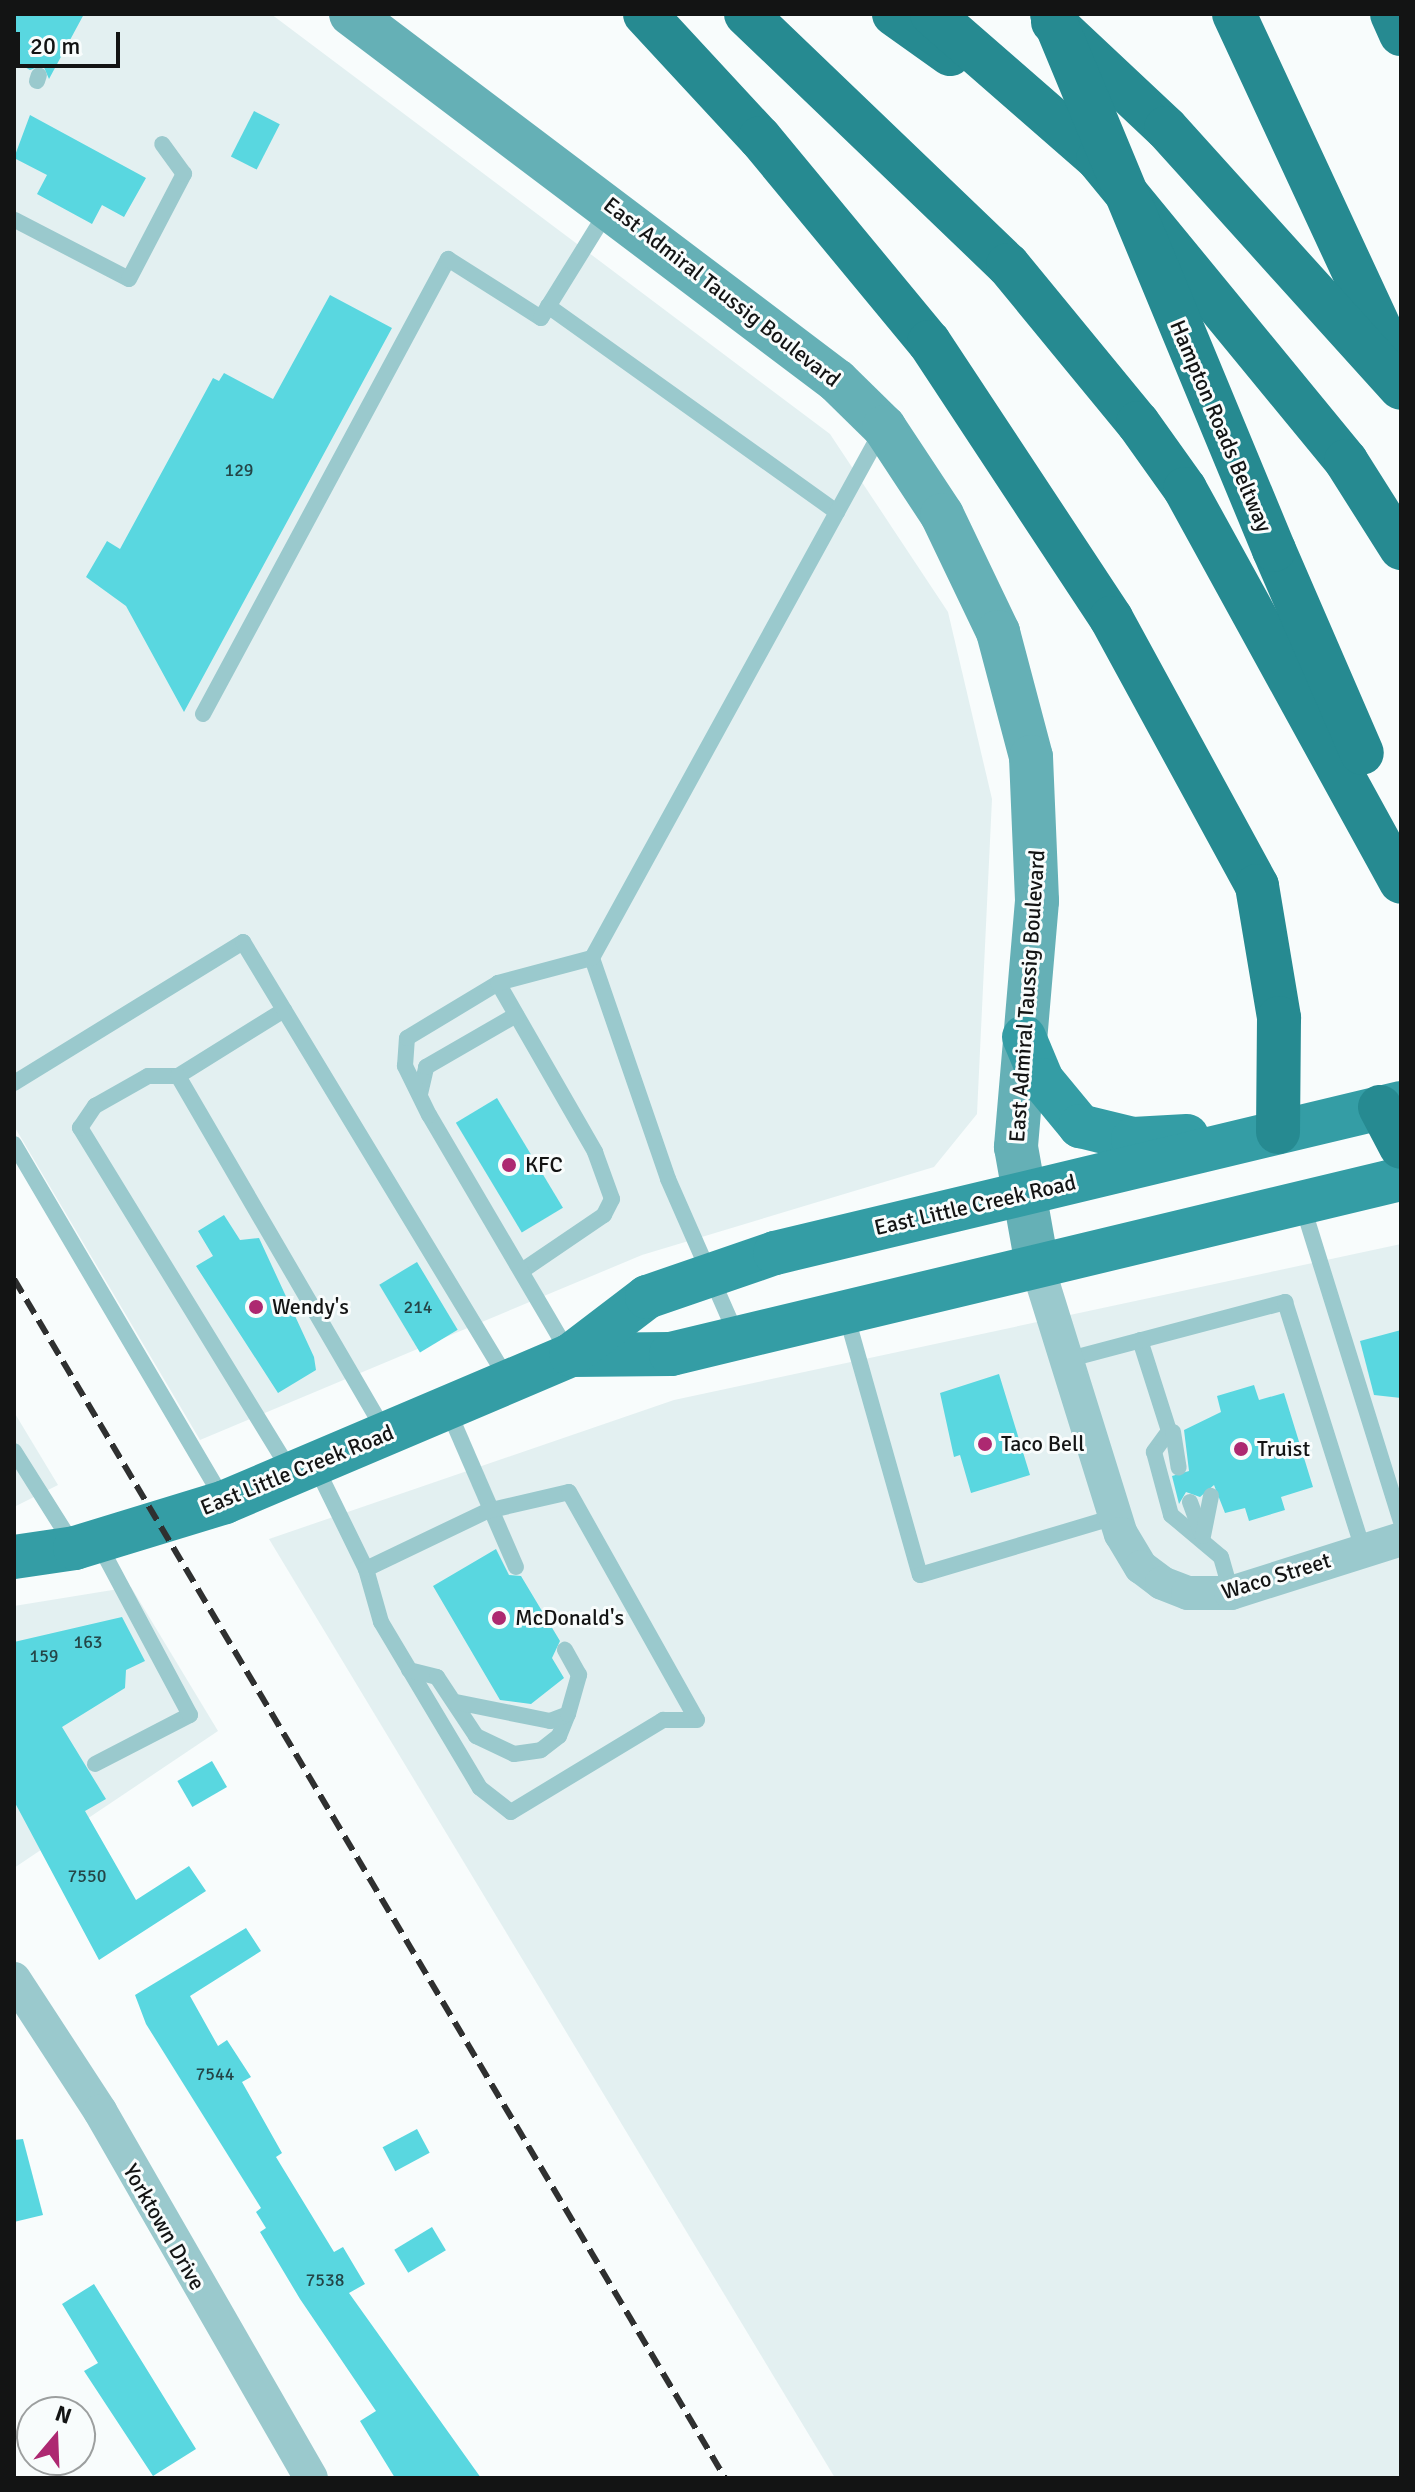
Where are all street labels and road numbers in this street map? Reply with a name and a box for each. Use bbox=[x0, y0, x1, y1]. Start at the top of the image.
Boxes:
street label: East Admiral Taussig Boulevard bbox=[598, 191, 846, 393]
street label: Hampton Roads Beltway bbox=[1164, 316, 1278, 536]
street label: East Admiral Taussig Boulevard bbox=[1004, 849, 1050, 1143]
street label: East Little Creek Road bbox=[872, 1169, 1078, 1241]
street label: East Little Creek Road bbox=[197, 1419, 397, 1521]
street label: Waco Street bbox=[1218, 1547, 1334, 1605]
street label: Yorktown Drive bbox=[117, 2159, 211, 2295]

